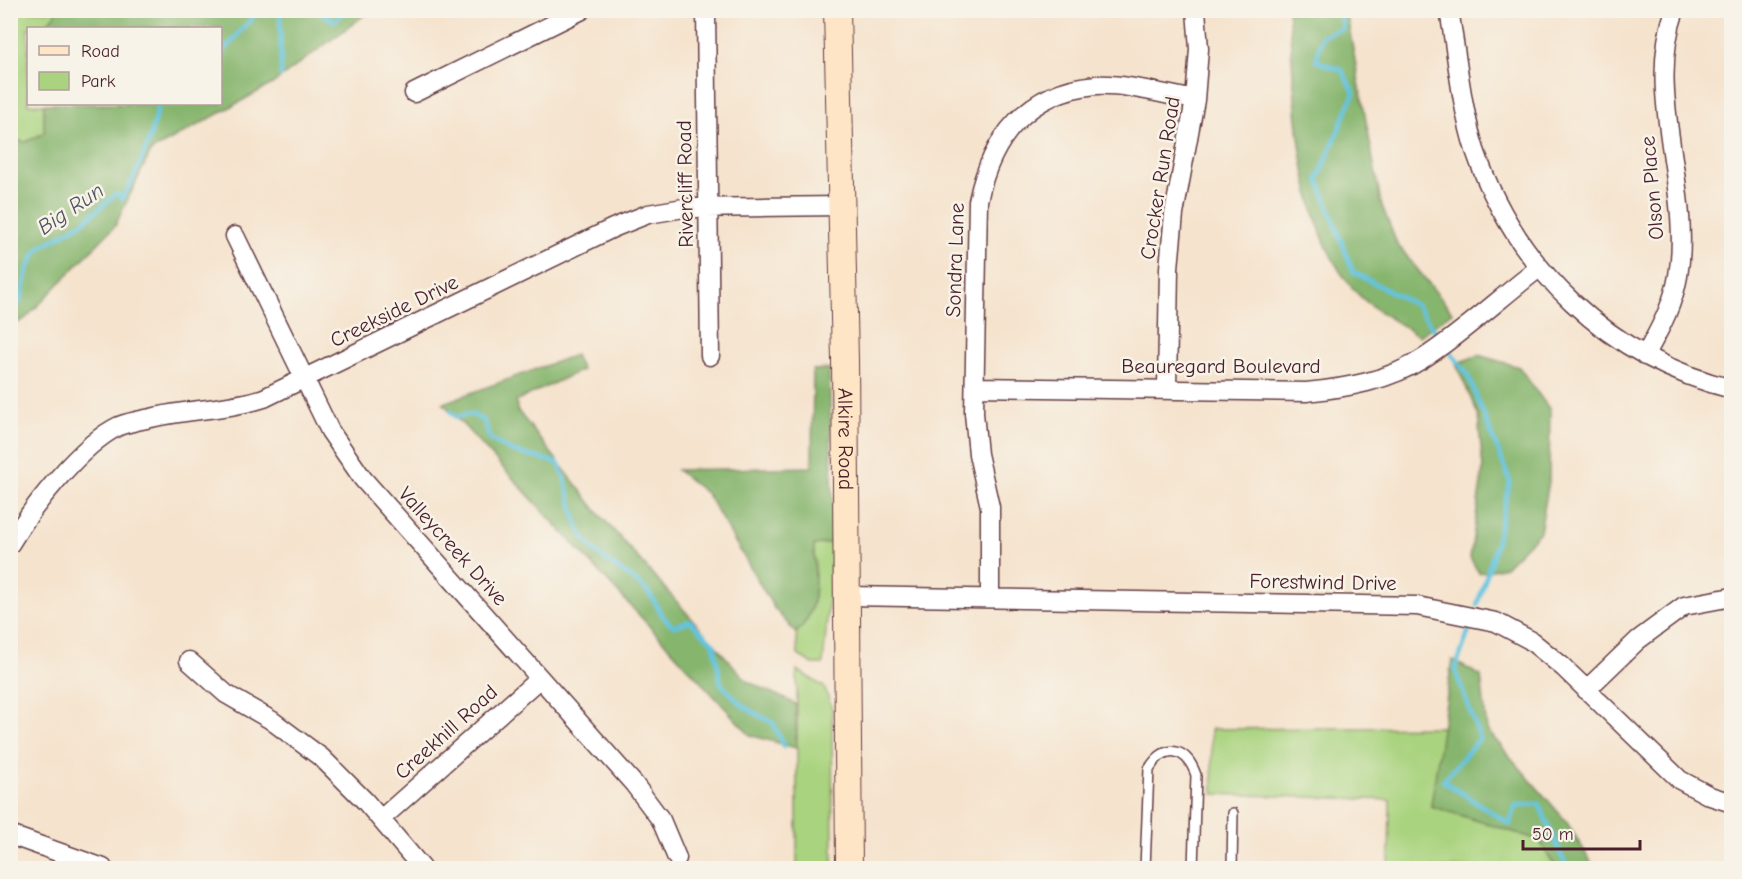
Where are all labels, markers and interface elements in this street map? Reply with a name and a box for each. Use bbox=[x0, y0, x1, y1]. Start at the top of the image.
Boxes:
legend bbox=[27, 27, 222, 105]
text: Road bbox=[81, 41, 120, 62]
text: Park bbox=[81, 71, 116, 92]
street label: Crocker Run Road bbox=[1135, 95, 1185, 261]
street label: Rivercliff Road bbox=[672, 120, 698, 248]
street label: Olson Place bbox=[1635, 135, 1669, 241]
water label: Big Run bbox=[32, 177, 109, 240]
street label: Sondra Lane bbox=[941, 202, 969, 318]
street label: Creekside Drive bbox=[326, 270, 462, 352]
street label: Beauregard Boulevard bbox=[1121, 354, 1321, 378]
street label: Alkire Road bbox=[833, 388, 858, 490]
street label: Valleycreek Drive bbox=[394, 482, 512, 610]
street label: Forestwind Drive bbox=[1249, 569, 1397, 595]
street label: Creekhill Road bbox=[390, 680, 502, 784]
scale bar bbox=[1523, 813, 1640, 851]
text: 50 m bbox=[1532, 824, 1574, 845]

